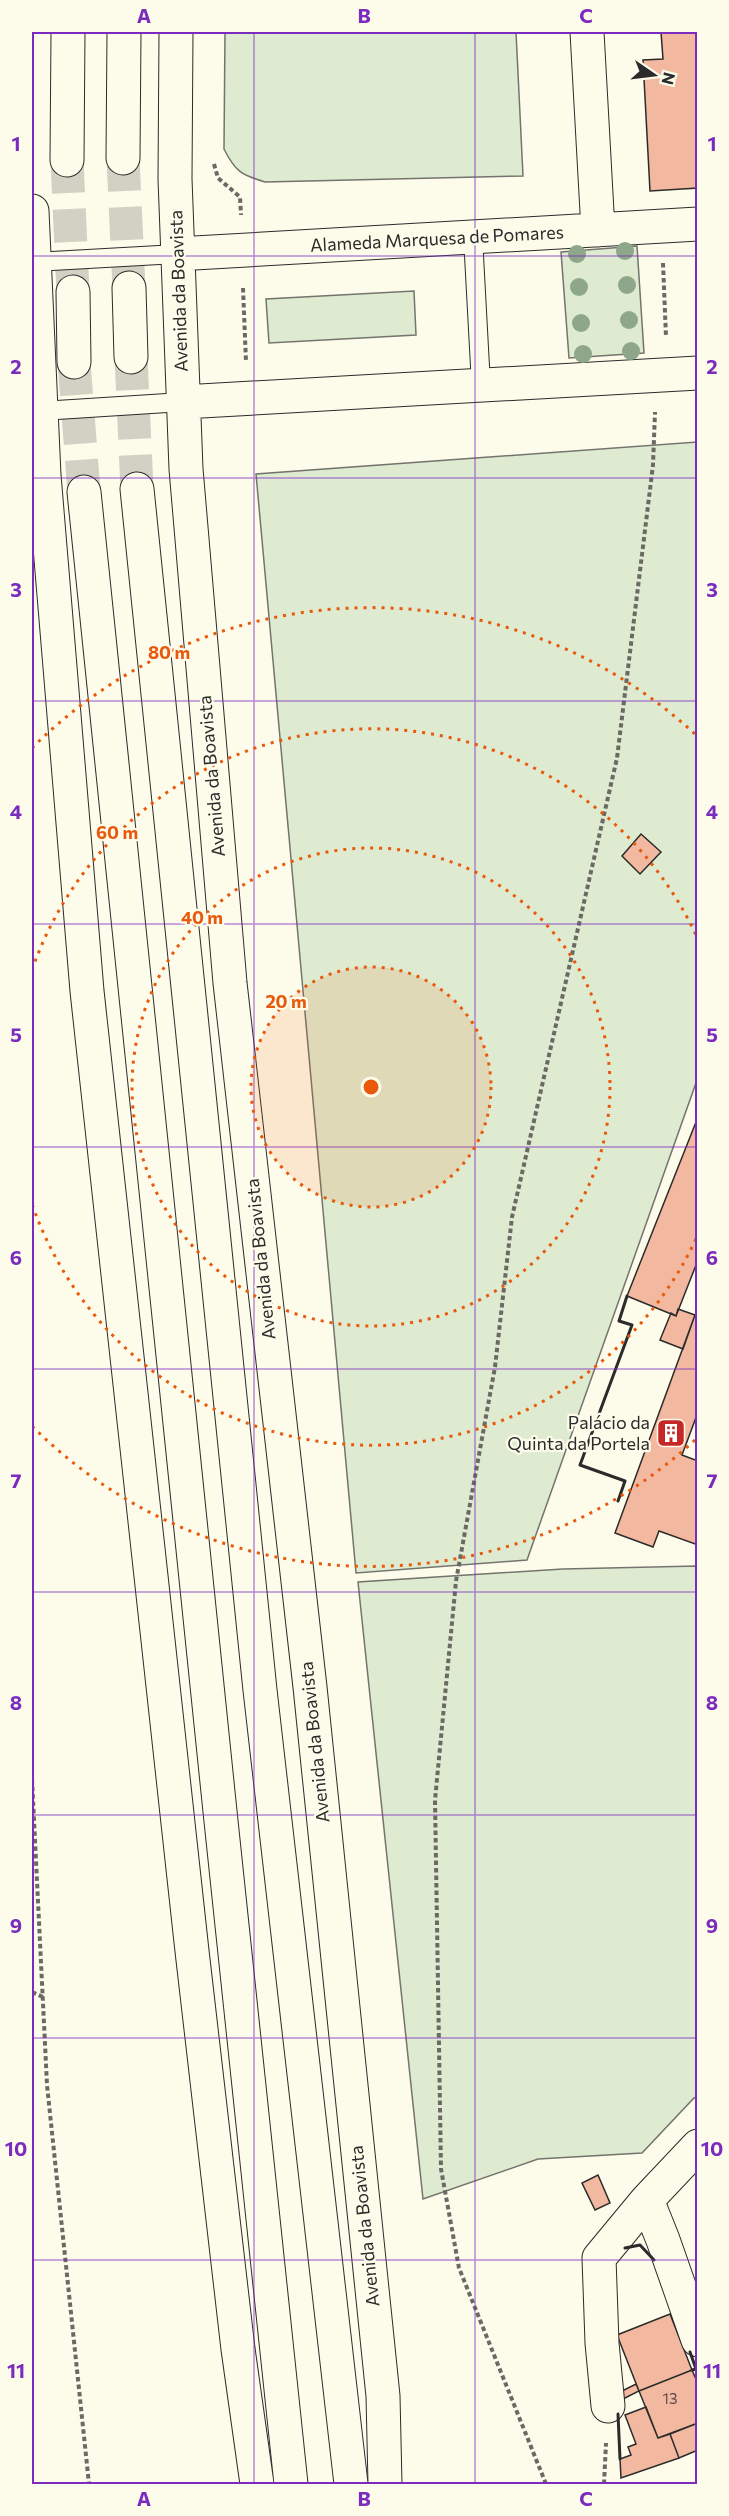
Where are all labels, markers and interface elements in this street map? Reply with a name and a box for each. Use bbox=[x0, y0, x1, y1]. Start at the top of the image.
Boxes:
text: A bbox=[137, 3, 151, 27]
text: B bbox=[357, 3, 371, 27]
text: C bbox=[579, 3, 593, 27]
north arrow bbox=[624, 45, 684, 105]
text: N bbox=[658, 71, 680, 87]
text: 1 bbox=[11, 131, 21, 155]
text: 1 bbox=[707, 131, 717, 155]
street label: Avenida da Boavista bbox=[164, 210, 192, 372]
street label: Alameda Marquesa de Pomares bbox=[309, 220, 564, 256]
text: 2 bbox=[10, 354, 22, 378]
text: 2 bbox=[706, 354, 718, 378]
text: 3 bbox=[10, 577, 22, 601]
text: 3 bbox=[706, 577, 718, 601]
text: 80 m bbox=[148, 641, 190, 663]
street label: Avenida da Boavista bbox=[193, 694, 229, 858]
text: 4 bbox=[10, 799, 22, 823]
text: 4 bbox=[706, 799, 718, 823]
text: 60 m bbox=[96, 821, 138, 843]
text: 40 m bbox=[181, 906, 223, 928]
text: 20 m bbox=[265, 990, 307, 1012]
text: 5 bbox=[10, 1022, 22, 1046]
text: 5 bbox=[706, 1022, 718, 1046]
centre of rings bbox=[361, 1077, 381, 1097]
street label: Avenida da Boavista bbox=[241, 1177, 279, 1341]
text: 6 bbox=[10, 1245, 22, 1269]
text: 6 bbox=[706, 1245, 718, 1269]
place label: Palácio da Quinta da Portela bbox=[507, 1411, 650, 1454]
building icon: Palácio da Quinta da Portela bbox=[655, 1417, 687, 1449]
text: 7 bbox=[11, 1468, 22, 1492]
text: 7 bbox=[707, 1468, 718, 1492]
street label: Avenida da Boavista bbox=[295, 1660, 333, 1824]
text: 8 bbox=[10, 1690, 22, 1714]
text: 8 bbox=[706, 1690, 718, 1714]
text: 9 bbox=[10, 1913, 22, 1937]
text: 9 bbox=[706, 1913, 718, 1937]
text: 10 bbox=[5, 2136, 27, 2160]
text: 10 bbox=[701, 2136, 723, 2160]
street label: Avenida da Boavista bbox=[345, 2144, 383, 2308]
text: 11 bbox=[7, 2358, 25, 2382]
text: 11 bbox=[703, 2358, 721, 2382]
house number: 13 bbox=[663, 2389, 677, 2407]
text: A bbox=[137, 2486, 151, 2510]
text: B bbox=[357, 2486, 371, 2510]
text: C bbox=[579, 2486, 593, 2510]

